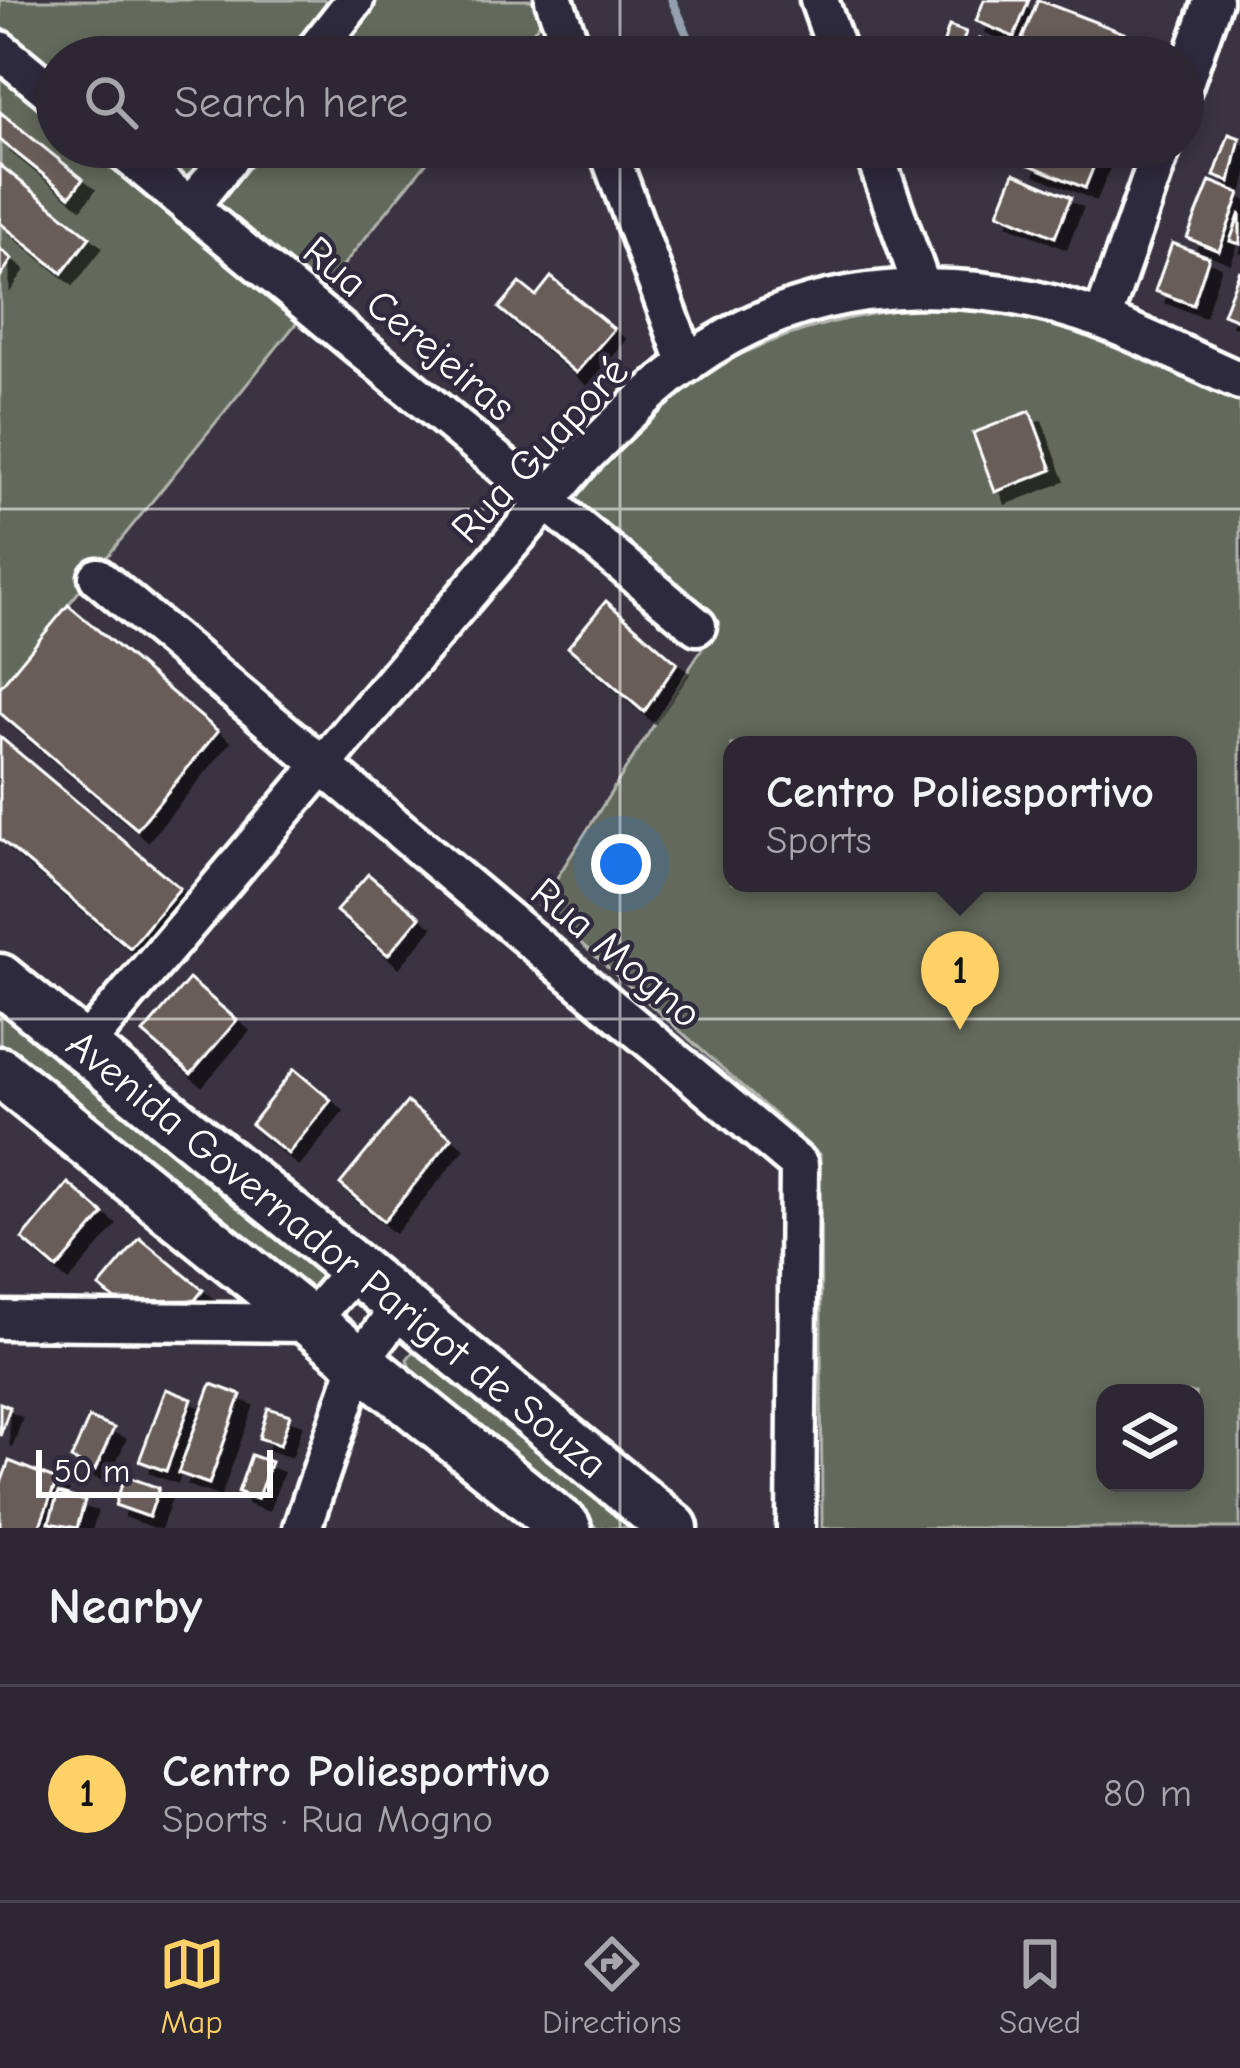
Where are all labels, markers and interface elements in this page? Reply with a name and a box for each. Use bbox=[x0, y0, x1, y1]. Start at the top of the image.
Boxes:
search box bbox=[36, 36, 1204, 168]
icon: search bbox=[78, 69, 144, 135]
text: Search here bbox=[174, 76, 408, 128]
street label: Rua Cerejeiras bbox=[293, 226, 525, 432]
street label: Rua Guaporé bbox=[441, 347, 639, 553]
popup bbox=[723, 736, 1197, 892]
text: Centro Poliesportivo bbox=[766, 766, 1154, 818]
text: Sports bbox=[766, 818, 872, 863]
your location bbox=[591, 834, 651, 894]
street label: Rua Mogno bbox=[521, 868, 711, 1038]
pin: 1 bbox=[921, 931, 999, 1030]
street label: Avenida Governador Parigot de Souza bbox=[57, 1019, 617, 1489]
map controls bbox=[1096, 1384, 1204, 1492]
button: layers bbox=[1096, 1384, 1204, 1492]
scale bar bbox=[36, 1444, 273, 1497]
text: 50 m bbox=[54, 1452, 130, 1490]
text: Nearby bbox=[48, 1577, 202, 1636]
text: Centro Poliesportivo bbox=[162, 1745, 550, 1797]
text: 1 bbox=[79, 1771, 95, 1816]
text: 80 m bbox=[1103, 1771, 1192, 1816]
text: Sports · Rua Mogno bbox=[162, 1797, 493, 1842]
tab: Map bbox=[159, 1931, 225, 2041]
tab: Directions bbox=[542, 1931, 682, 2041]
tab: Saved bbox=[999, 1931, 1081, 2041]

